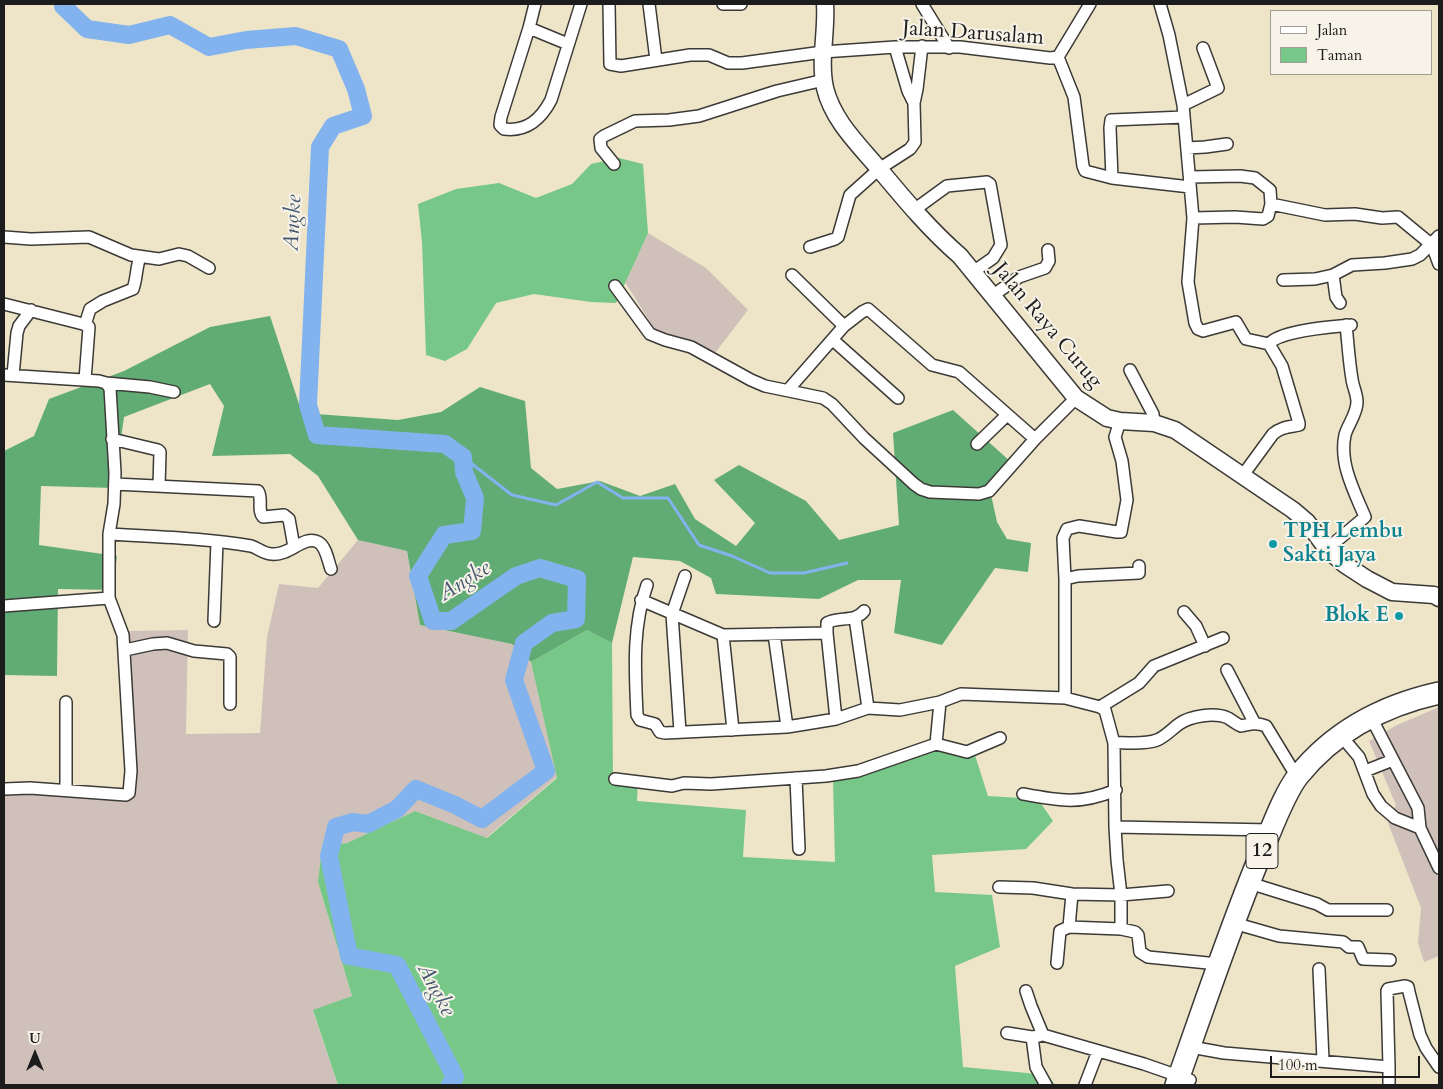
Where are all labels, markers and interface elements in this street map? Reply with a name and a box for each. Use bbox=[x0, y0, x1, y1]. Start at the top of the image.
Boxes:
legend bbox=[1270, 10, 1433, 75]
street label: Jalan Darusalam bbox=[901, 16, 1045, 52]
text: Jalan bbox=[1317, 20, 1347, 40]
text: Taman bbox=[1317, 45, 1362, 65]
water label: Angke bbox=[279, 194, 309, 252]
street label: Jalan Raya Curug bbox=[987, 258, 1107, 394]
place label: TPH Lembu Sakti Jaya bbox=[1283, 519, 1403, 569]
marker: TPH Lembu Sakti Jaya bbox=[1267, 538, 1279, 550]
water label: Angke bbox=[434, 556, 496, 608]
place label: Blok E bbox=[1324, 603, 1389, 629]
marker: Blok E bbox=[1393, 610, 1405, 622]
road number: 12 bbox=[1246, 834, 1278, 868]
water label: Angke bbox=[410, 959, 460, 1021]
north arrow bbox=[10, 1029, 60, 1079]
text: U bbox=[29, 1029, 41, 1048]
scale bar bbox=[1273, 1046, 1423, 1078]
text: 100 m bbox=[1278, 1055, 1318, 1075]

